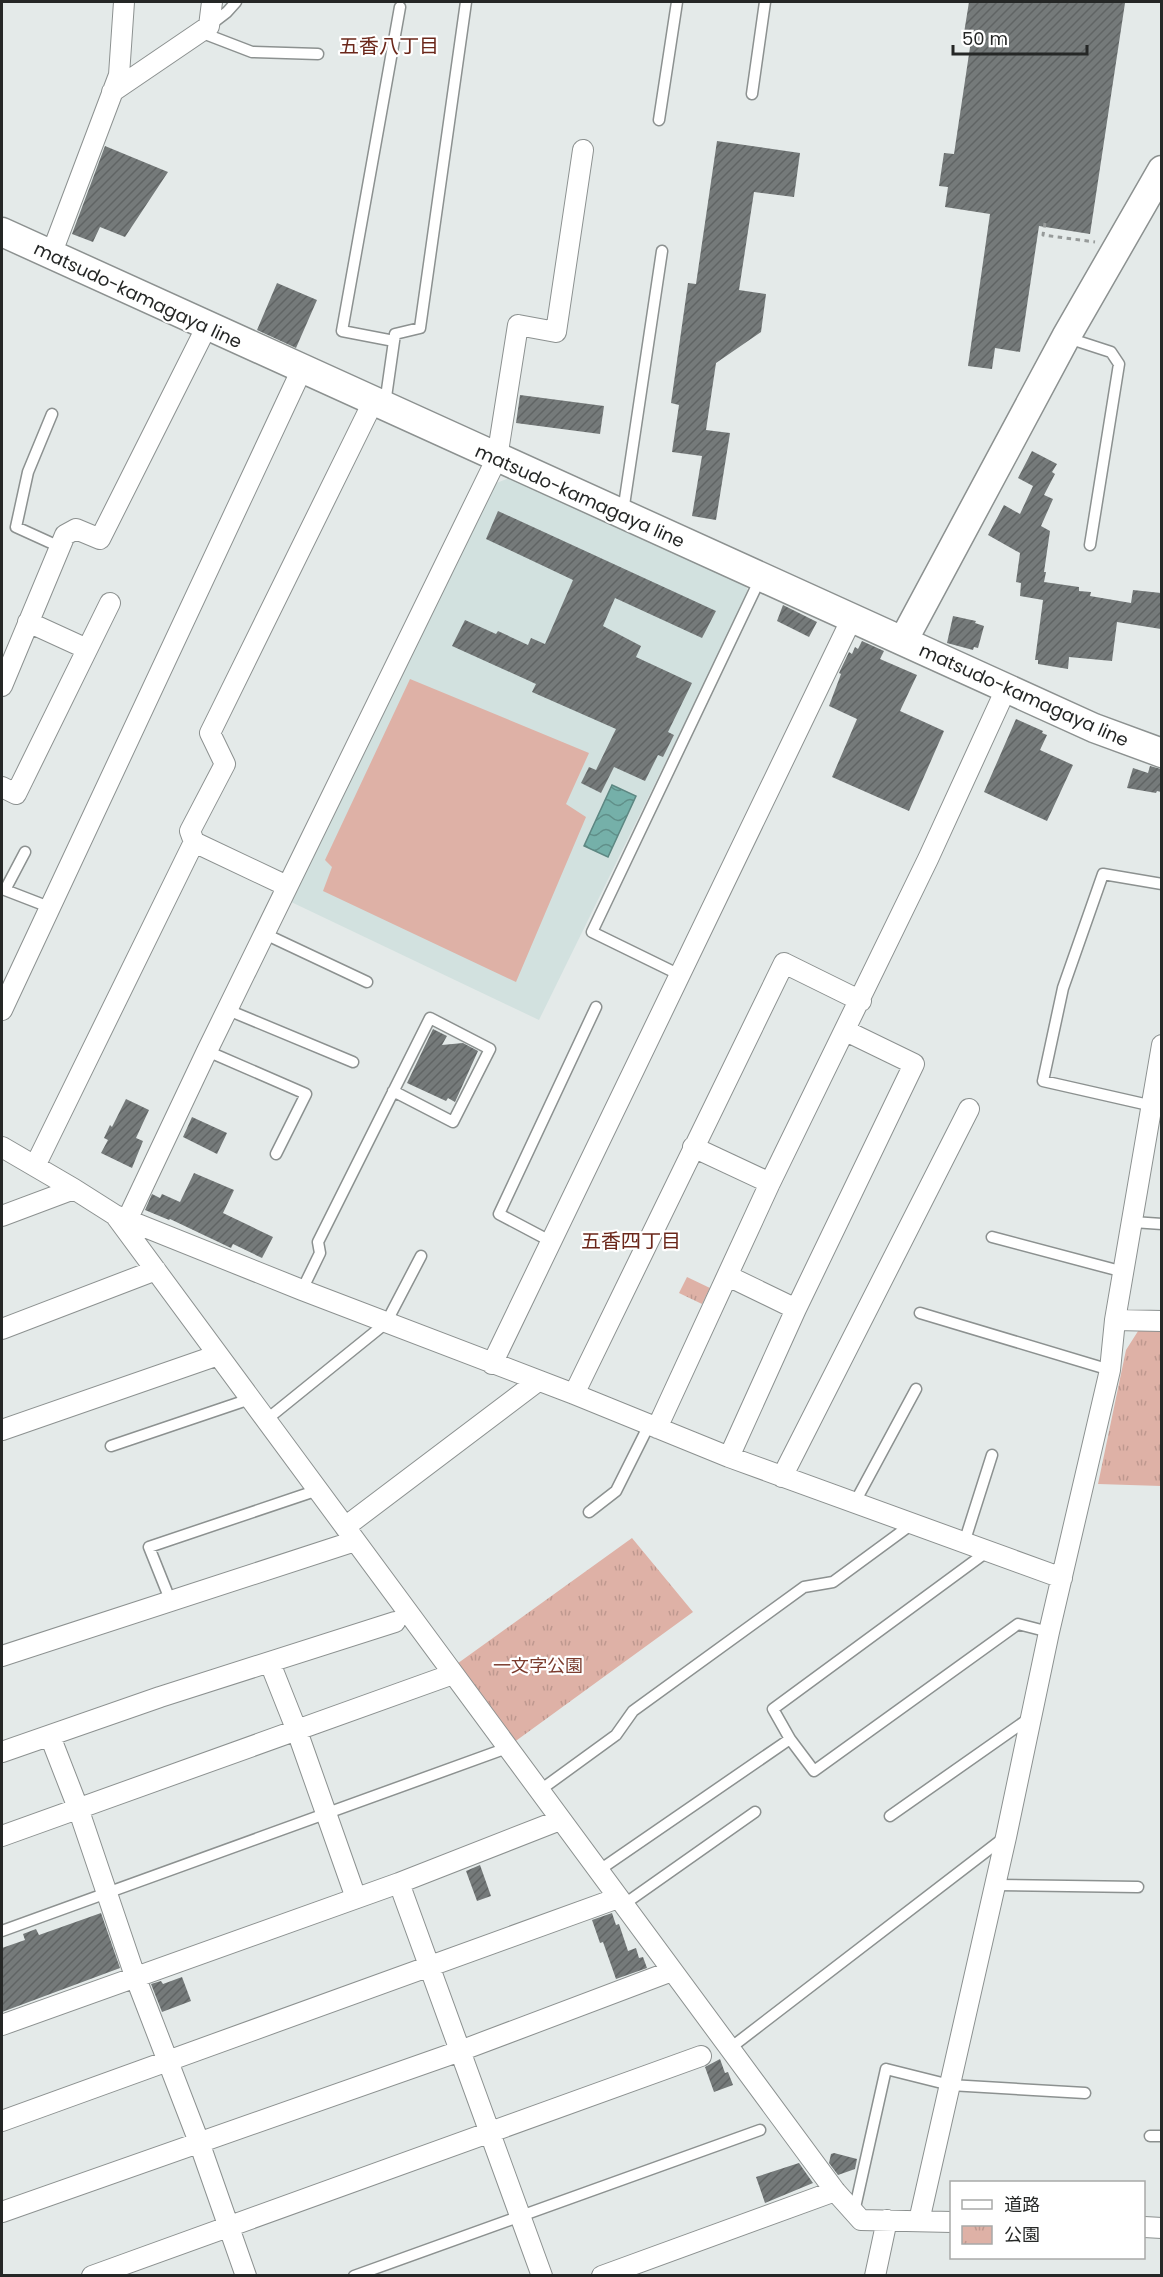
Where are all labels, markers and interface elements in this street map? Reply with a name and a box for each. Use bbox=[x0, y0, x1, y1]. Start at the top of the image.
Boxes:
scale bar bbox=[953, 18, 1086, 56]
text: 50 m bbox=[962, 26, 1008, 51]
district label: 五香八丁目 bbox=[339, 32, 439, 60]
street label: matsudo-kamagaya line bbox=[30, 236, 246, 354]
street label: matsudo-kamagaya line bbox=[471, 438, 689, 554]
street label: matsudo-kamagaya line bbox=[915, 637, 1133, 753]
district label: 五香四丁目 bbox=[581, 1227, 681, 1255]
park label: 一文字公園 bbox=[493, 1653, 583, 1678]
legend bbox=[950, 2181, 1145, 2259]
text: 道路 bbox=[1004, 2192, 1040, 2217]
text: 公園 bbox=[1004, 2222, 1040, 2247]

